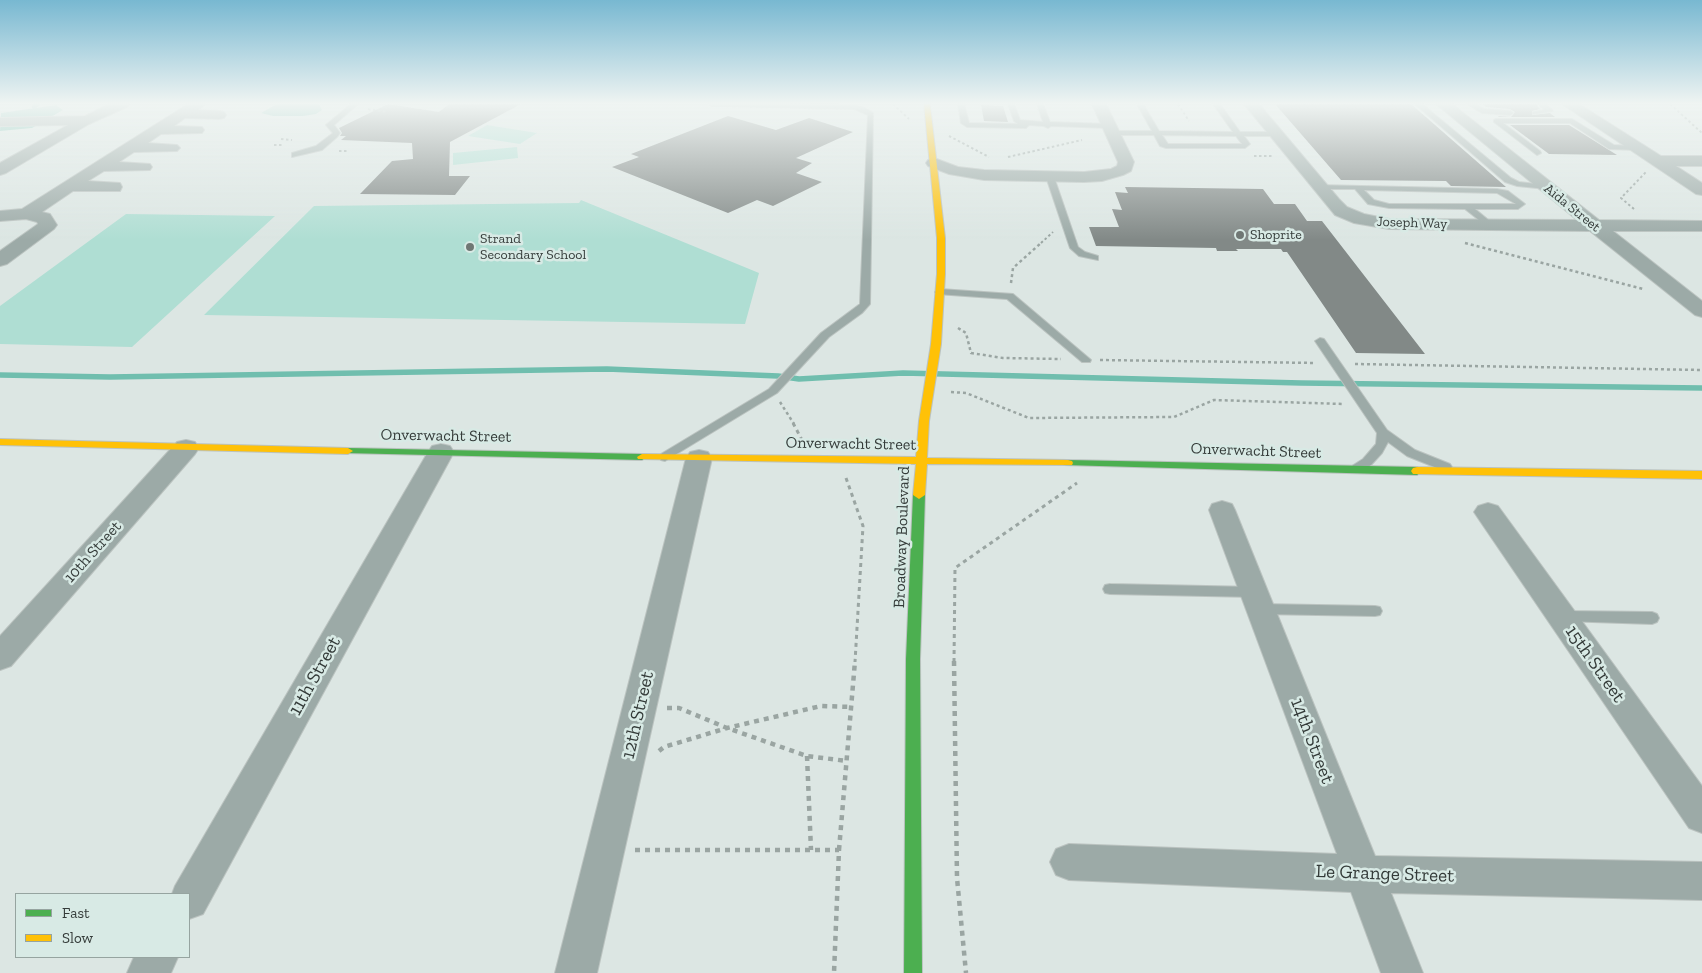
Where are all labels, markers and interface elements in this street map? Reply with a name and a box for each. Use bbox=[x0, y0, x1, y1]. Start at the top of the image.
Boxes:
street label: Aida Street bbox=[1540, 180, 1604, 236]
street label: Joseph Way bbox=[1376, 213, 1448, 233]
place label: Shoprite bbox=[1250, 227, 1302, 243]
marker: Shoprite bbox=[1234, 229, 1246, 241]
place label: Strand Secondary School bbox=[480, 231, 586, 264]
marker: Strand Secondary School bbox=[464, 241, 476, 253]
street label: Onverwacht Street bbox=[381, 425, 511, 447]
street label: Onverwacht Street bbox=[786, 433, 916, 455]
street label: Onverwacht Street bbox=[1190, 439, 1322, 463]
street label: Broadway Boulevard bbox=[890, 466, 914, 608]
street label: 10th Street bbox=[60, 517, 126, 587]
street label: 15th Street bbox=[1560, 621, 1630, 707]
street label: 11th Street bbox=[284, 633, 346, 719]
street label: 12th Street bbox=[617, 669, 659, 761]
street label: 14th Street bbox=[1285, 695, 1339, 787]
street label: Le Grange Street bbox=[1315, 860, 1455, 888]
legend bbox=[15, 893, 190, 958]
text: Fast bbox=[62, 904, 90, 922]
text: Slow bbox=[62, 929, 93, 947]

